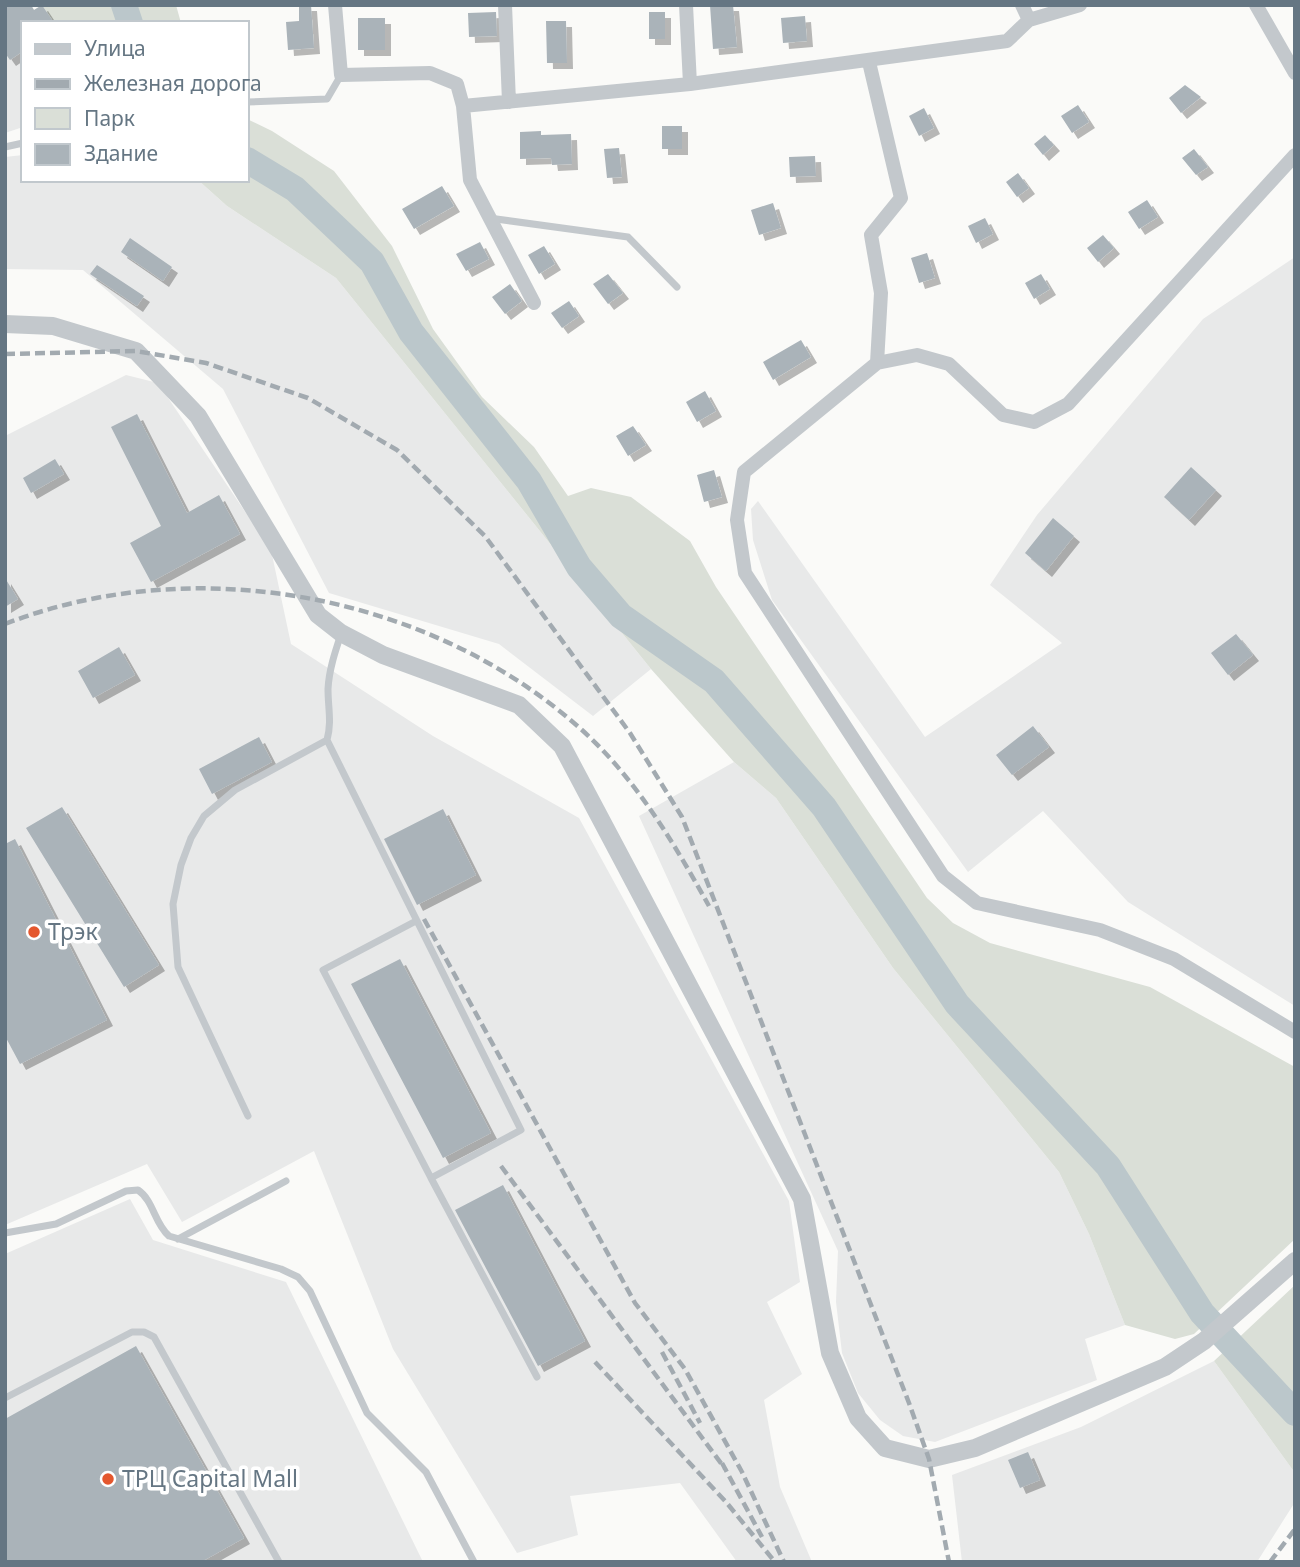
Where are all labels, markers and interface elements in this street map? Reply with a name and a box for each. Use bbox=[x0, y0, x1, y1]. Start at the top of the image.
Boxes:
legend bbox=[21, 21, 248, 182]
text: Улица bbox=[84, 34, 146, 62]
text: Железная дорога bbox=[84, 69, 262, 97]
text: Парк bbox=[84, 104, 135, 132]
text: Здание bbox=[84, 139, 158, 167]
place label: Трэк bbox=[48, 915, 98, 947]
marker: Трэк bbox=[26, 924, 42, 940]
place label: ТРЦ Capital Mall bbox=[122, 1462, 298, 1494]
marker: ТРЦ Capital Mall bbox=[100, 1471, 116, 1487]

